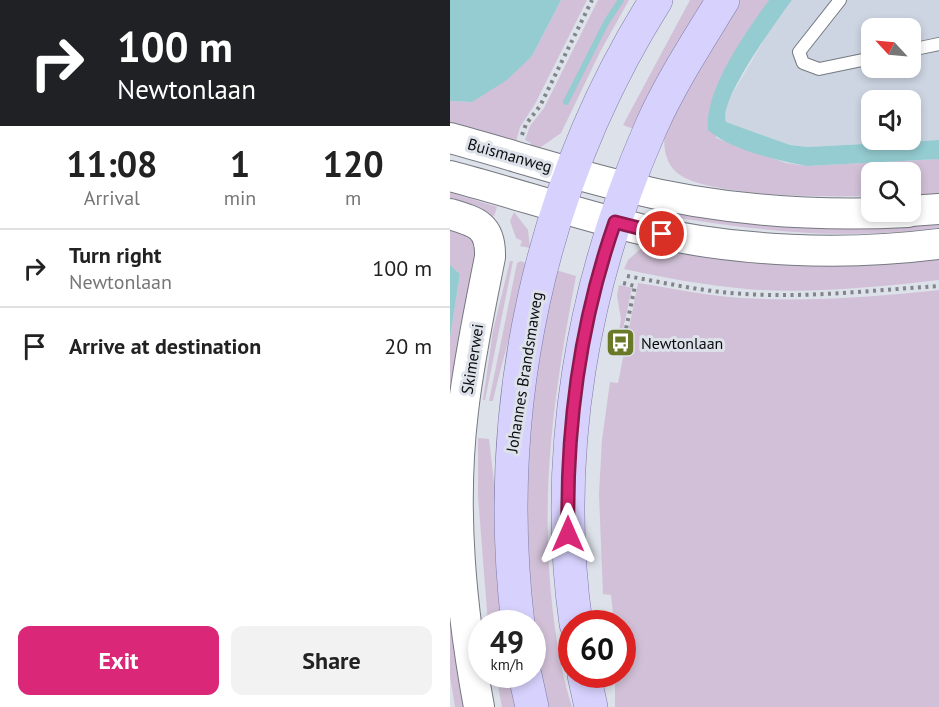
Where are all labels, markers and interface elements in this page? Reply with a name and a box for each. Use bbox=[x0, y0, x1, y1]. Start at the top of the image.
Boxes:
north arrow bbox=[861, 18, 921, 78]
map controls bbox=[861, 18, 921, 222]
text: 100 m bbox=[117, 19, 233, 74]
icon: right bbox=[18, 24, 96, 102]
text: Newtonlaan bbox=[117, 72, 256, 106]
button: sound bbox=[861, 90, 921, 150]
street label: Buismanweg bbox=[466, 133, 554, 177]
text: 11:08 bbox=[66, 140, 158, 187]
text: 1 bbox=[230, 140, 250, 187]
text: 120 bbox=[323, 140, 384, 187]
button: search bbox=[861, 162, 921, 222]
text: Arrival bbox=[84, 185, 140, 211]
text: min bbox=[224, 185, 256, 211]
text: m bbox=[345, 185, 361, 211]
pin bbox=[636, 208, 687, 259]
icon: arrive bbox=[645, 217, 678, 250]
text: Turn right bbox=[69, 241, 161, 269]
icon: right bbox=[18, 252, 51, 285]
text: 100 m bbox=[372, 254, 432, 282]
text: Newtonlaan bbox=[69, 269, 172, 295]
street label: Johannes Brandsmaweg bbox=[501, 290, 547, 455]
street label: Skimerwei bbox=[457, 322, 487, 396]
bus stop icon: Newtonlaan bbox=[604, 327, 636, 359]
icon: arrive bbox=[18, 330, 51, 363]
text: Arrive at destination bbox=[69, 332, 261, 360]
text: 20 m bbox=[384, 332, 432, 360]
place label: Newtonlaan bbox=[641, 333, 723, 353]
position arrow bbox=[536, 502, 600, 566]
speed limit sign: 60 bbox=[558, 610, 636, 688]
text: 49 bbox=[490, 622, 524, 661]
button: Exit bbox=[18, 626, 219, 695]
button: Share bbox=[231, 626, 432, 695]
text: km/h bbox=[491, 655, 523, 674]

